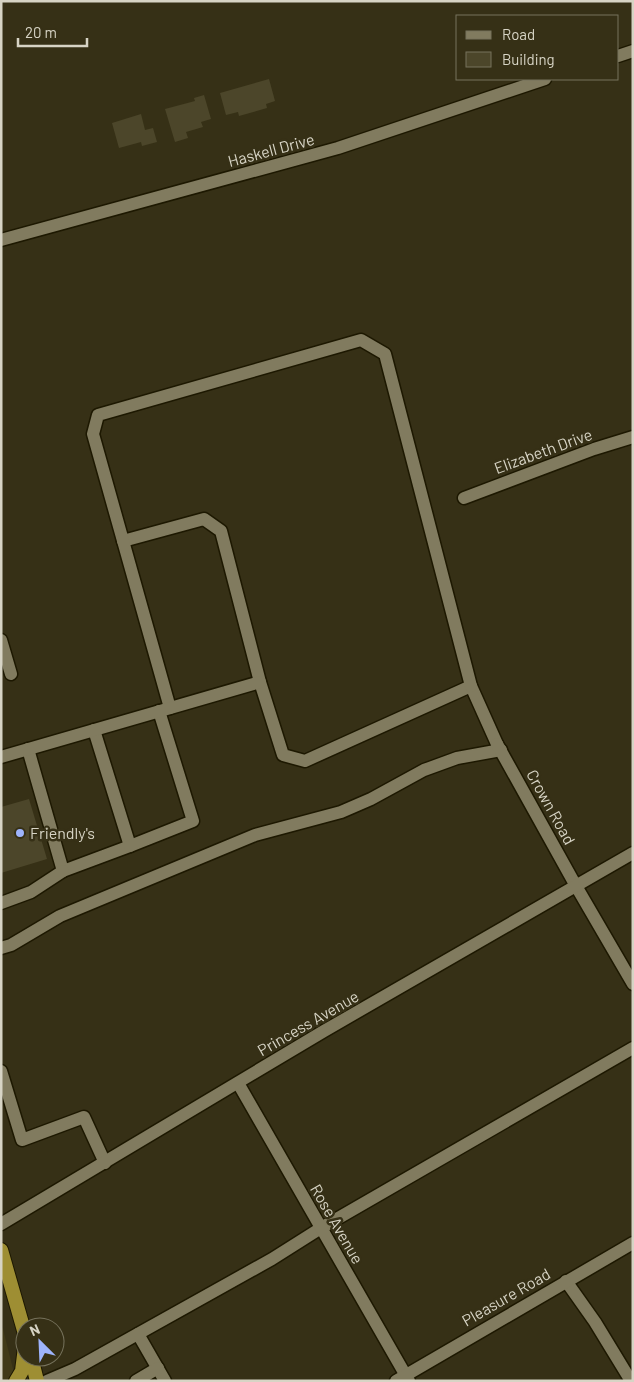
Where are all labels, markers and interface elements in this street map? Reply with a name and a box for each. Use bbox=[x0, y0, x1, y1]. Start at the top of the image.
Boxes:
scale bar bbox=[18, 15, 86, 47]
legend bbox=[456, 15, 619, 80]
text: 20 m bbox=[25, 23, 57, 41]
text: Road bbox=[502, 25, 535, 43]
text: Building bbox=[502, 50, 555, 68]
street label: Haskell Drive bbox=[226, 129, 316, 170]
street label: Elizabeth Drive bbox=[491, 424, 595, 477]
street label: Crown Road bbox=[523, 766, 580, 847]
place label: Friendly's bbox=[30, 823, 95, 842]
marker: Friendly's bbox=[14, 827, 26, 839]
street label: Princess Avenue bbox=[254, 986, 362, 1059]
street label: Rose Avenue bbox=[307, 1181, 368, 1267]
street label: Pleasure Road bbox=[458, 1264, 553, 1330]
north arrow bbox=[15, 1317, 65, 1367]
text: N bbox=[27, 1320, 42, 1339]

